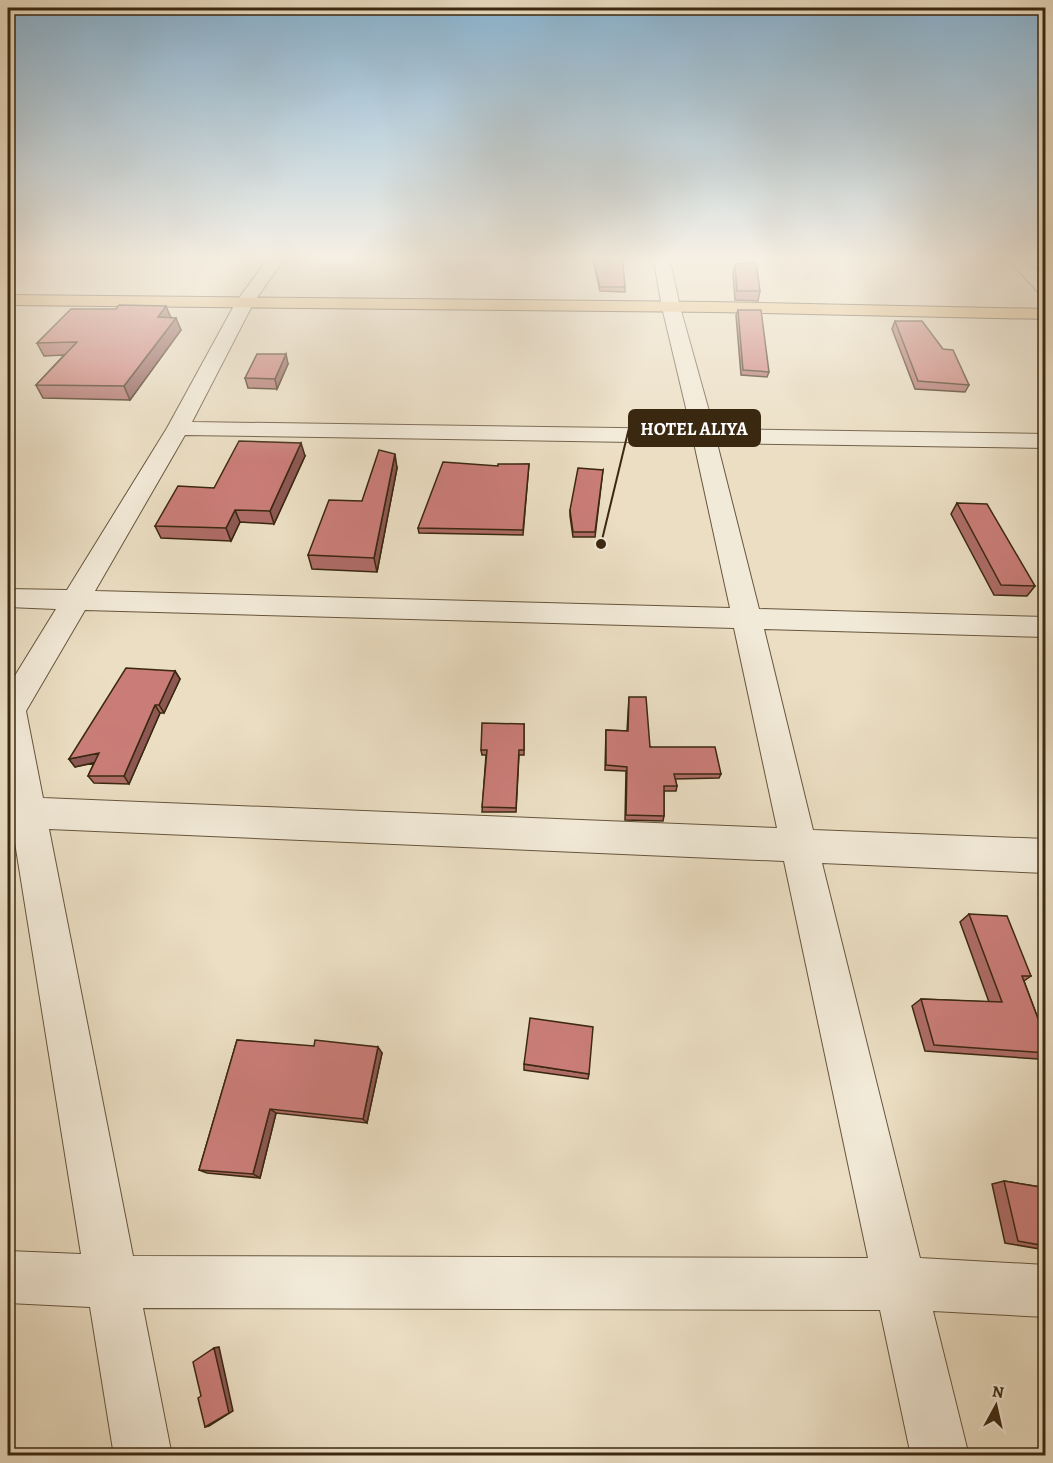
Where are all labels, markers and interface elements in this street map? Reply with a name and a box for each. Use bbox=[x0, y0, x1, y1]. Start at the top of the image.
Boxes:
callout: HOTEL ALIYA bbox=[629, 410, 760, 446]
text: HOTEL ALIYA bbox=[640, 417, 748, 441]
north arrow bbox=[966, 1376, 1026, 1436]
text: N bbox=[991, 1380, 1006, 1404]

